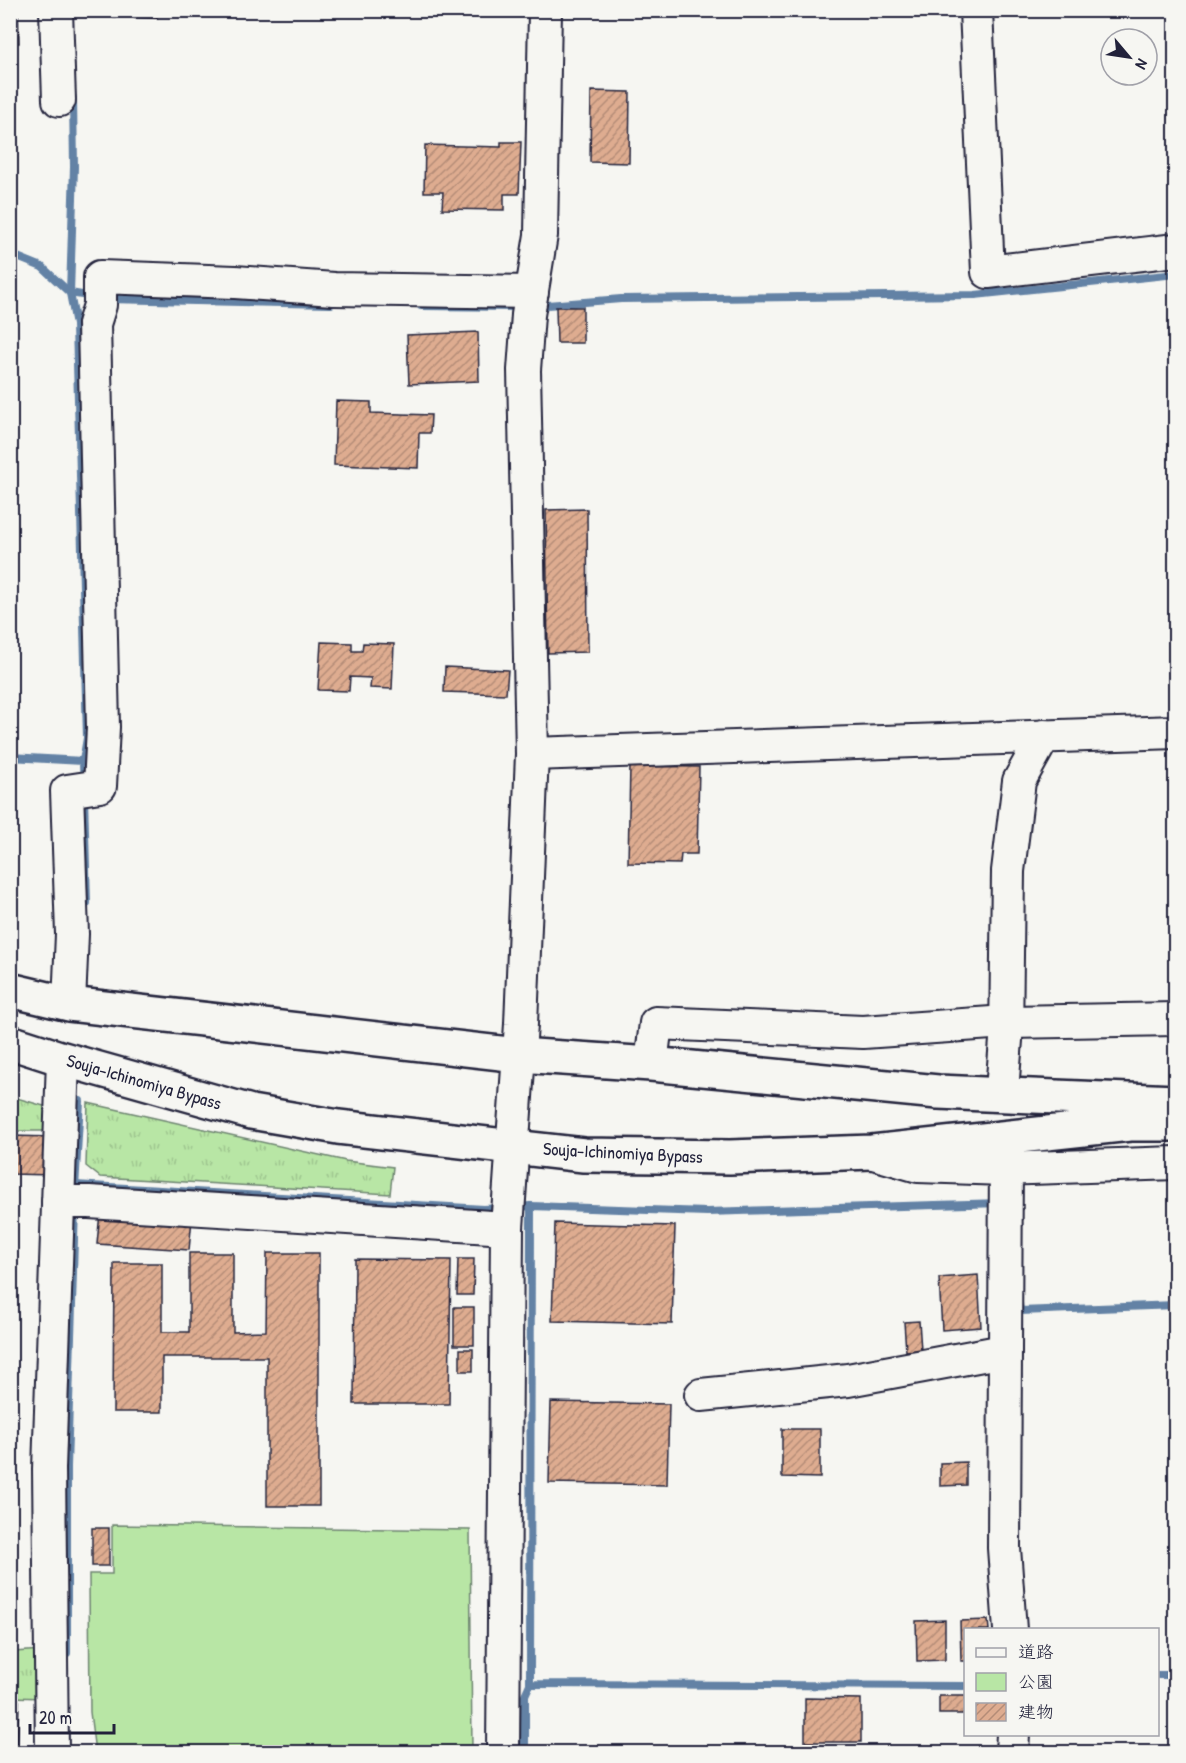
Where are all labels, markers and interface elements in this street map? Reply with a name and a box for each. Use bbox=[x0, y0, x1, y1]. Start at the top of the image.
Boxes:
north arrow bbox=[1099, 27, 1159, 87]
text: N bbox=[1130, 55, 1154, 74]
street label: Souja-Ichinomiya Bypass bbox=[64, 1047, 225, 1116]
street label: Souja-Ichinomiya Bypass bbox=[543, 1136, 704, 1169]
legend bbox=[964, 1628, 1159, 1736]
text: 道路 bbox=[1018, 1639, 1054, 1664]
text: 公園 bbox=[1018, 1669, 1054, 1694]
scale bar bbox=[30, 1697, 114, 1735]
text: 建物 bbox=[1018, 1699, 1054, 1724]
text: 20 m bbox=[39, 1705, 72, 1730]

